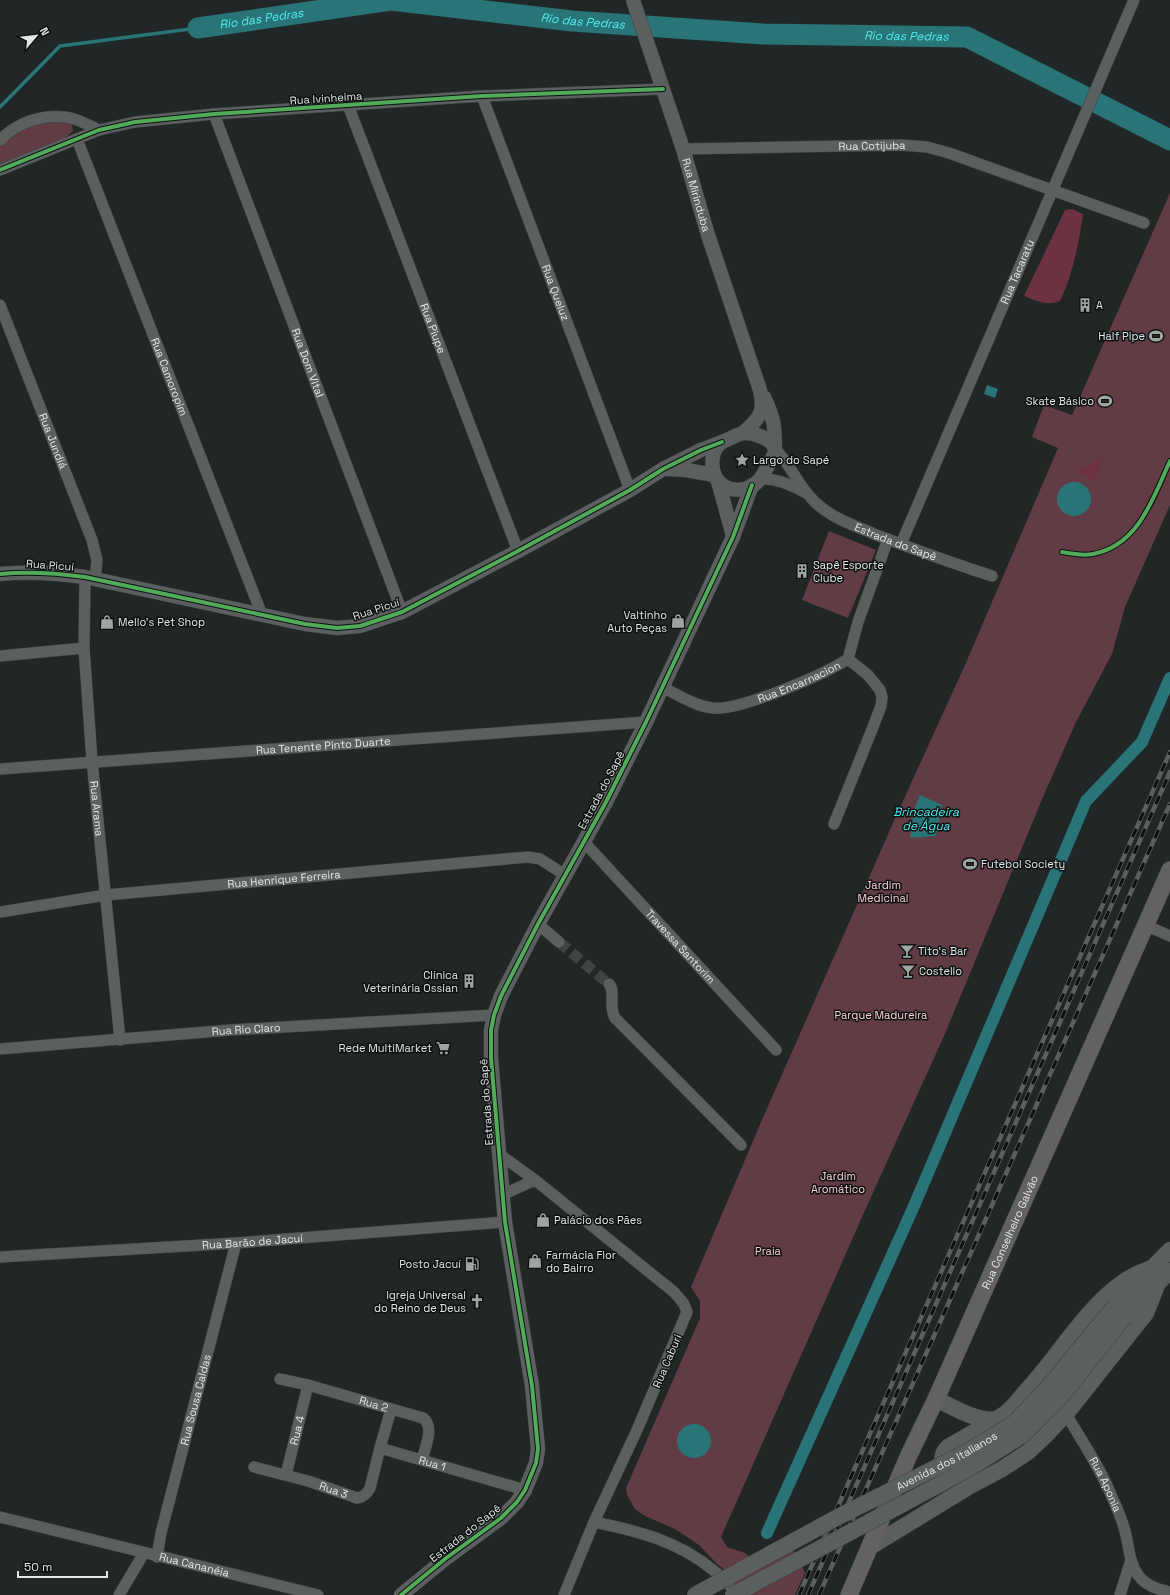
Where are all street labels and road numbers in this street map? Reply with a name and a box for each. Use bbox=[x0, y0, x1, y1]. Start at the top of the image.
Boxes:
street label: Rua Ivinheima bbox=[289, 88, 363, 108]
street label: Rua Cotijuba bbox=[838, 138, 907, 153]
street label: Rua Mirinduba bbox=[679, 157, 714, 234]
street label: Rua Tacaratu bbox=[997, 237, 1037, 306]
street label: Rua Queluz bbox=[539, 263, 573, 323]
street label: Rua Piupe bbox=[417, 301, 449, 355]
street label: Rua Dom Vital bbox=[289, 326, 327, 399]
street label: Rua Camoropim bbox=[148, 336, 191, 418]
street label: Rua Jundiá bbox=[36, 411, 71, 471]
street label: Estrada do Sapê bbox=[853, 520, 939, 564]
street label: Rua Picuí bbox=[26, 556, 75, 574]
street label: Rua Picuí bbox=[351, 595, 401, 623]
street label: Rua Encarnacion bbox=[756, 658, 843, 706]
street label: Rua Tenente Pinto Duarte bbox=[255, 734, 391, 757]
street label: Estrada do Sapê bbox=[574, 748, 628, 832]
street label: Rua Arama bbox=[87, 780, 107, 838]
street label: Rua Henrique Ferreira bbox=[227, 867, 342, 891]
street label: Travessa Santorim bbox=[643, 906, 718, 986]
street label: Rua Rio Claro bbox=[211, 1020, 281, 1038]
street label: Estrada do Sapê bbox=[476, 1058, 496, 1146]
street label: Rua Conselheiro Galvão bbox=[979, 1173, 1041, 1291]
street label: Rua Barão de Jacuí bbox=[202, 1231, 304, 1252]
street label: Rua Caburi bbox=[649, 1332, 685, 1390]
street label: Rua Sousa Caldas bbox=[177, 1353, 214, 1447]
street label: Rua 2 bbox=[358, 1393, 390, 1415]
street label: Rua 4 bbox=[287, 1414, 307, 1446]
street label: Avenida dos Italianos bbox=[894, 1429, 1000, 1494]
street label: Rua 1 bbox=[417, 1453, 447, 1474]
street label: Rua Aponia bbox=[1086, 1454, 1125, 1515]
street label: Rua 3 bbox=[317, 1478, 350, 1501]
street label: Estrada do Sapê bbox=[427, 1501, 503, 1565]
street label: Rua Cananéia bbox=[158, 1549, 231, 1580]

